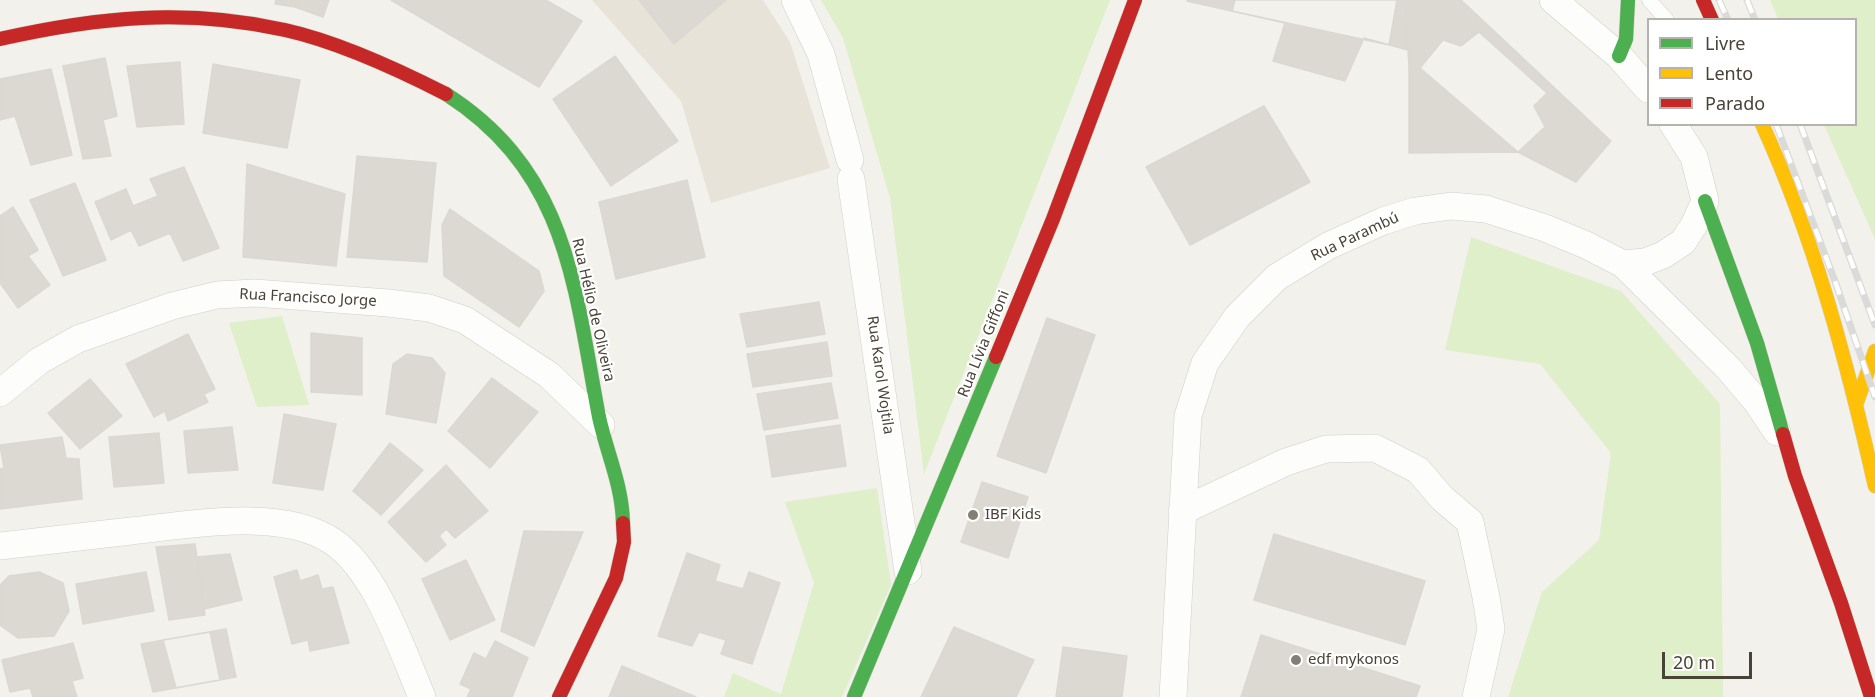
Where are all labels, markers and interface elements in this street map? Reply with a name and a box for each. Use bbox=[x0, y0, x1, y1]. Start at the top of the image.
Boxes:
legend bbox=[1647, 18, 1857, 126]
text: Livre bbox=[1705, 31, 1745, 55]
text: Lento bbox=[1705, 61, 1753, 85]
text: Parado bbox=[1705, 91, 1765, 115]
street label: Rua Parambú bbox=[1308, 209, 1402, 265]
street label: Rua Hélio de Oliveira bbox=[568, 237, 618, 383]
street label: Rua Francisco Jorge bbox=[239, 285, 377, 311]
street label: Rua Lívia Giffoni bbox=[954, 288, 1014, 400]
street label: Rua Karol Wojtila bbox=[863, 315, 897, 435]
place label: IBF Kids bbox=[985, 506, 1041, 524]
marker: IBF Kids bbox=[966, 508, 980, 522]
scale bar bbox=[1665, 640, 1755, 678]
text: 20 m bbox=[1673, 650, 1715, 674]
place label: edf mykonos bbox=[1308, 651, 1399, 669]
marker: edf mykonos bbox=[1289, 653, 1303, 667]

